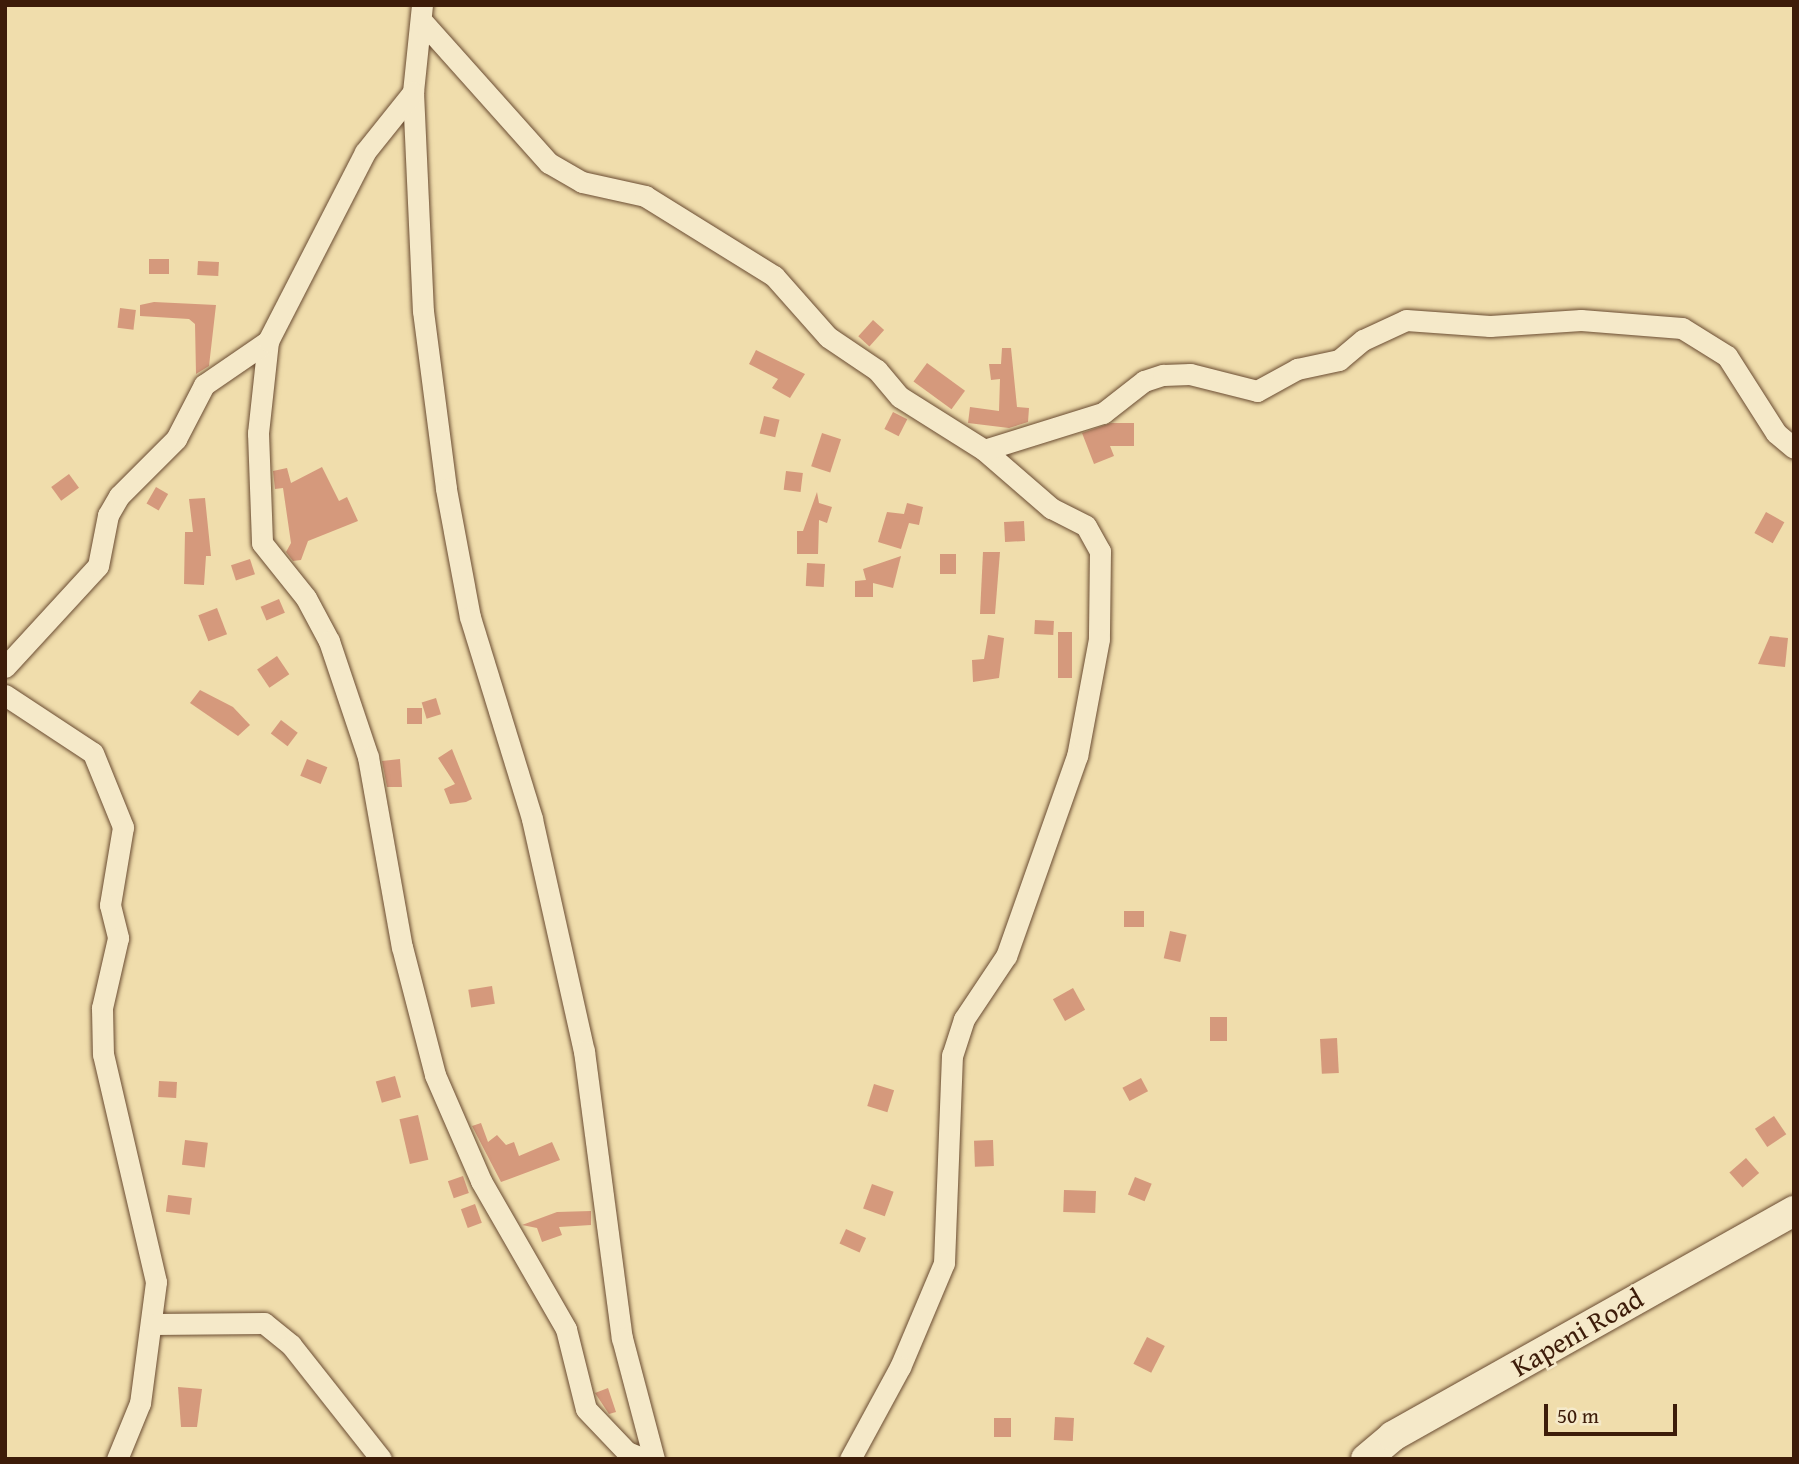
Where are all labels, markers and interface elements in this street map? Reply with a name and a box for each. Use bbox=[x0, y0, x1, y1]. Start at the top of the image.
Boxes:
street label: Kapeni Road bbox=[1505, 1281, 1649, 1383]
scale bar bbox=[1547, 1390, 1680, 1434]
text: 50 m bbox=[1557, 1400, 1599, 1431]

